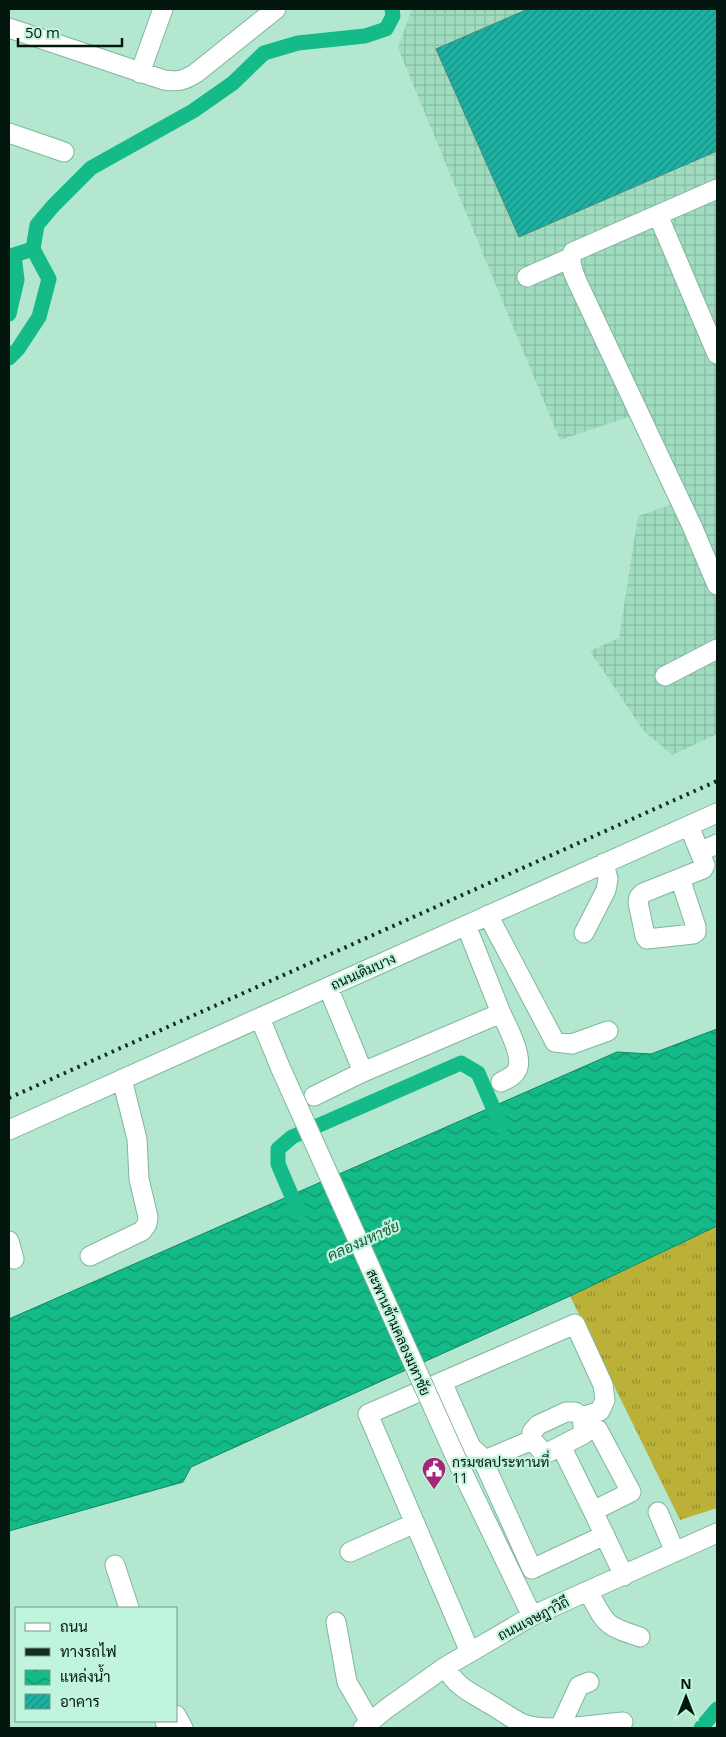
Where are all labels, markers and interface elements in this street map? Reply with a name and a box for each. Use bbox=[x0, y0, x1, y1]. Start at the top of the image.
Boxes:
scale bar bbox=[18, 15, 121, 47]
text: 50 m bbox=[25, 22, 60, 42]
street label: ถนนเดิมบาง bbox=[327, 948, 399, 994]
water label: คลองมหาชัย bbox=[324, 1215, 403, 1265]
street label: สะพานข้ามคลองมหาชัย bbox=[362, 1266, 436, 1398]
place label: กรมชลประทานที่ 11 bbox=[452, 1450, 550, 1487]
public building icon: กรมชลประทานที่ 11 bbox=[421, 1456, 447, 1490]
street label: ถนนเจษฎาวิถี bbox=[494, 1592, 572, 1644]
legend bbox=[15, 1607, 178, 1722]
text: ถนน bbox=[60, 1616, 88, 1636]
text: ทางรถไฟ bbox=[60, 1641, 117, 1661]
text: แหล่งน้ำ bbox=[60, 1664, 111, 1686]
north arrow bbox=[661, 1672, 711, 1722]
text: N bbox=[680, 1674, 692, 1693]
text: อาคาร bbox=[60, 1691, 100, 1711]

